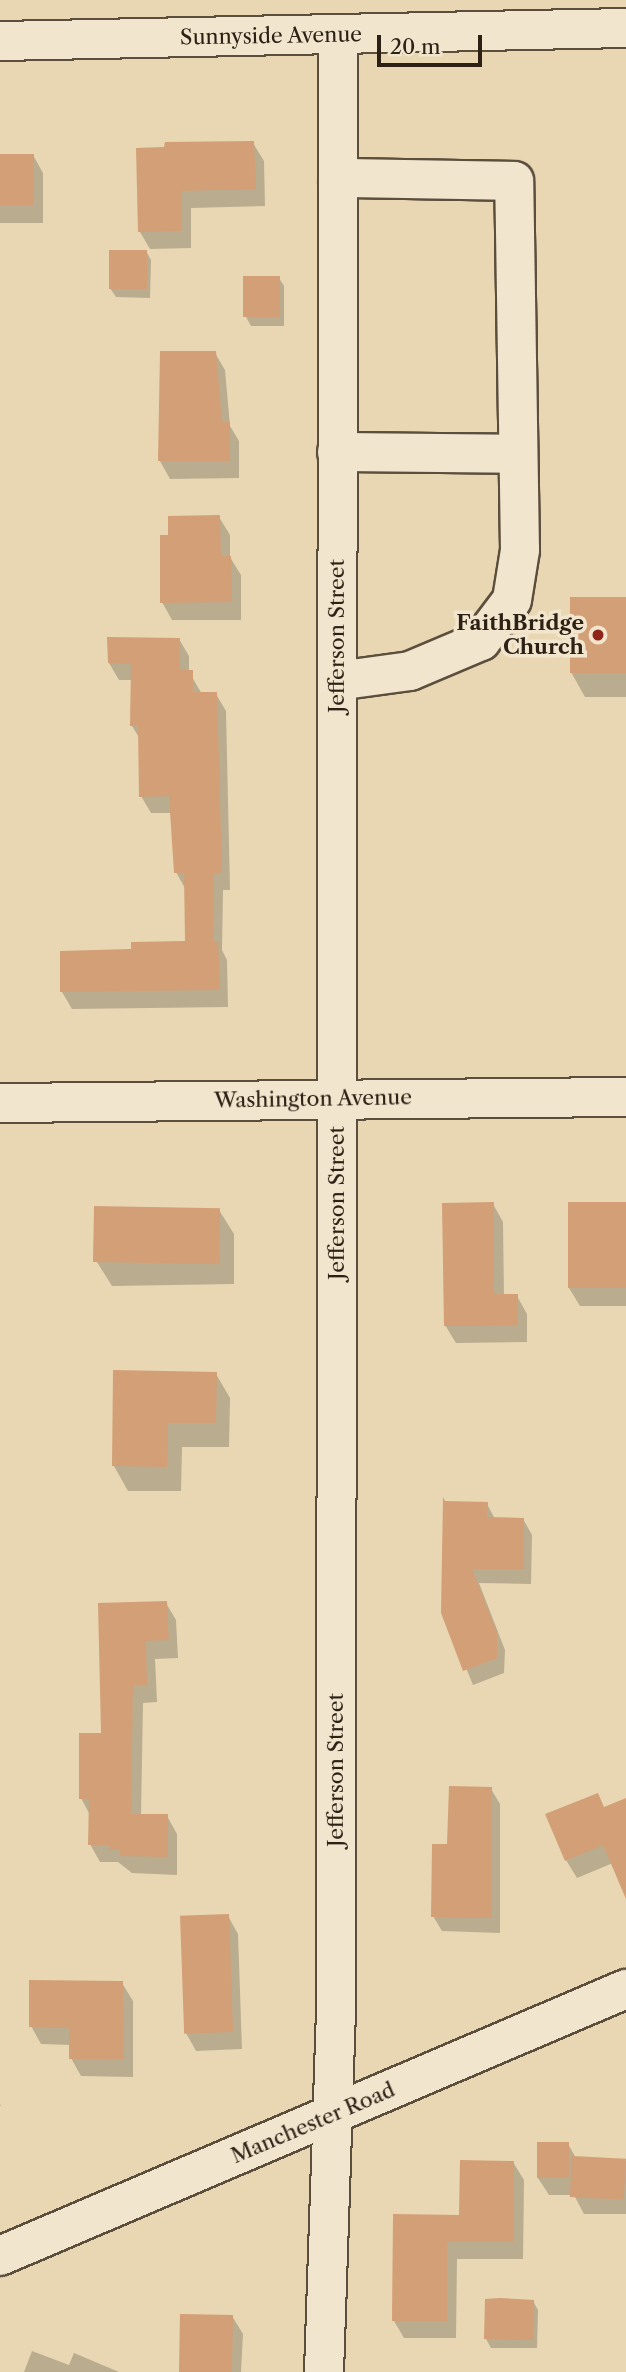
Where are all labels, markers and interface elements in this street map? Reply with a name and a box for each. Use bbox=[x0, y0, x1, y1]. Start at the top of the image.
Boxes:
scale bar bbox=[381, 21, 486, 65]
street label: Sunnyside Avenue bbox=[179, 22, 363, 50]
text: 20 m bbox=[390, 34, 441, 59]
street label: Jefferson Street bbox=[324, 559, 350, 713]
place label: FaithBridge Church bbox=[456, 610, 584, 660]
marker: FaithBridge Church bbox=[590, 627, 606, 643]
street label: Washington Avenue bbox=[213, 1085, 413, 1113]
street label: Jefferson Street bbox=[324, 1126, 350, 1280]
street label: Jefferson Street bbox=[323, 1693, 349, 1847]
street label: Manchester Road bbox=[227, 2077, 399, 2169]

